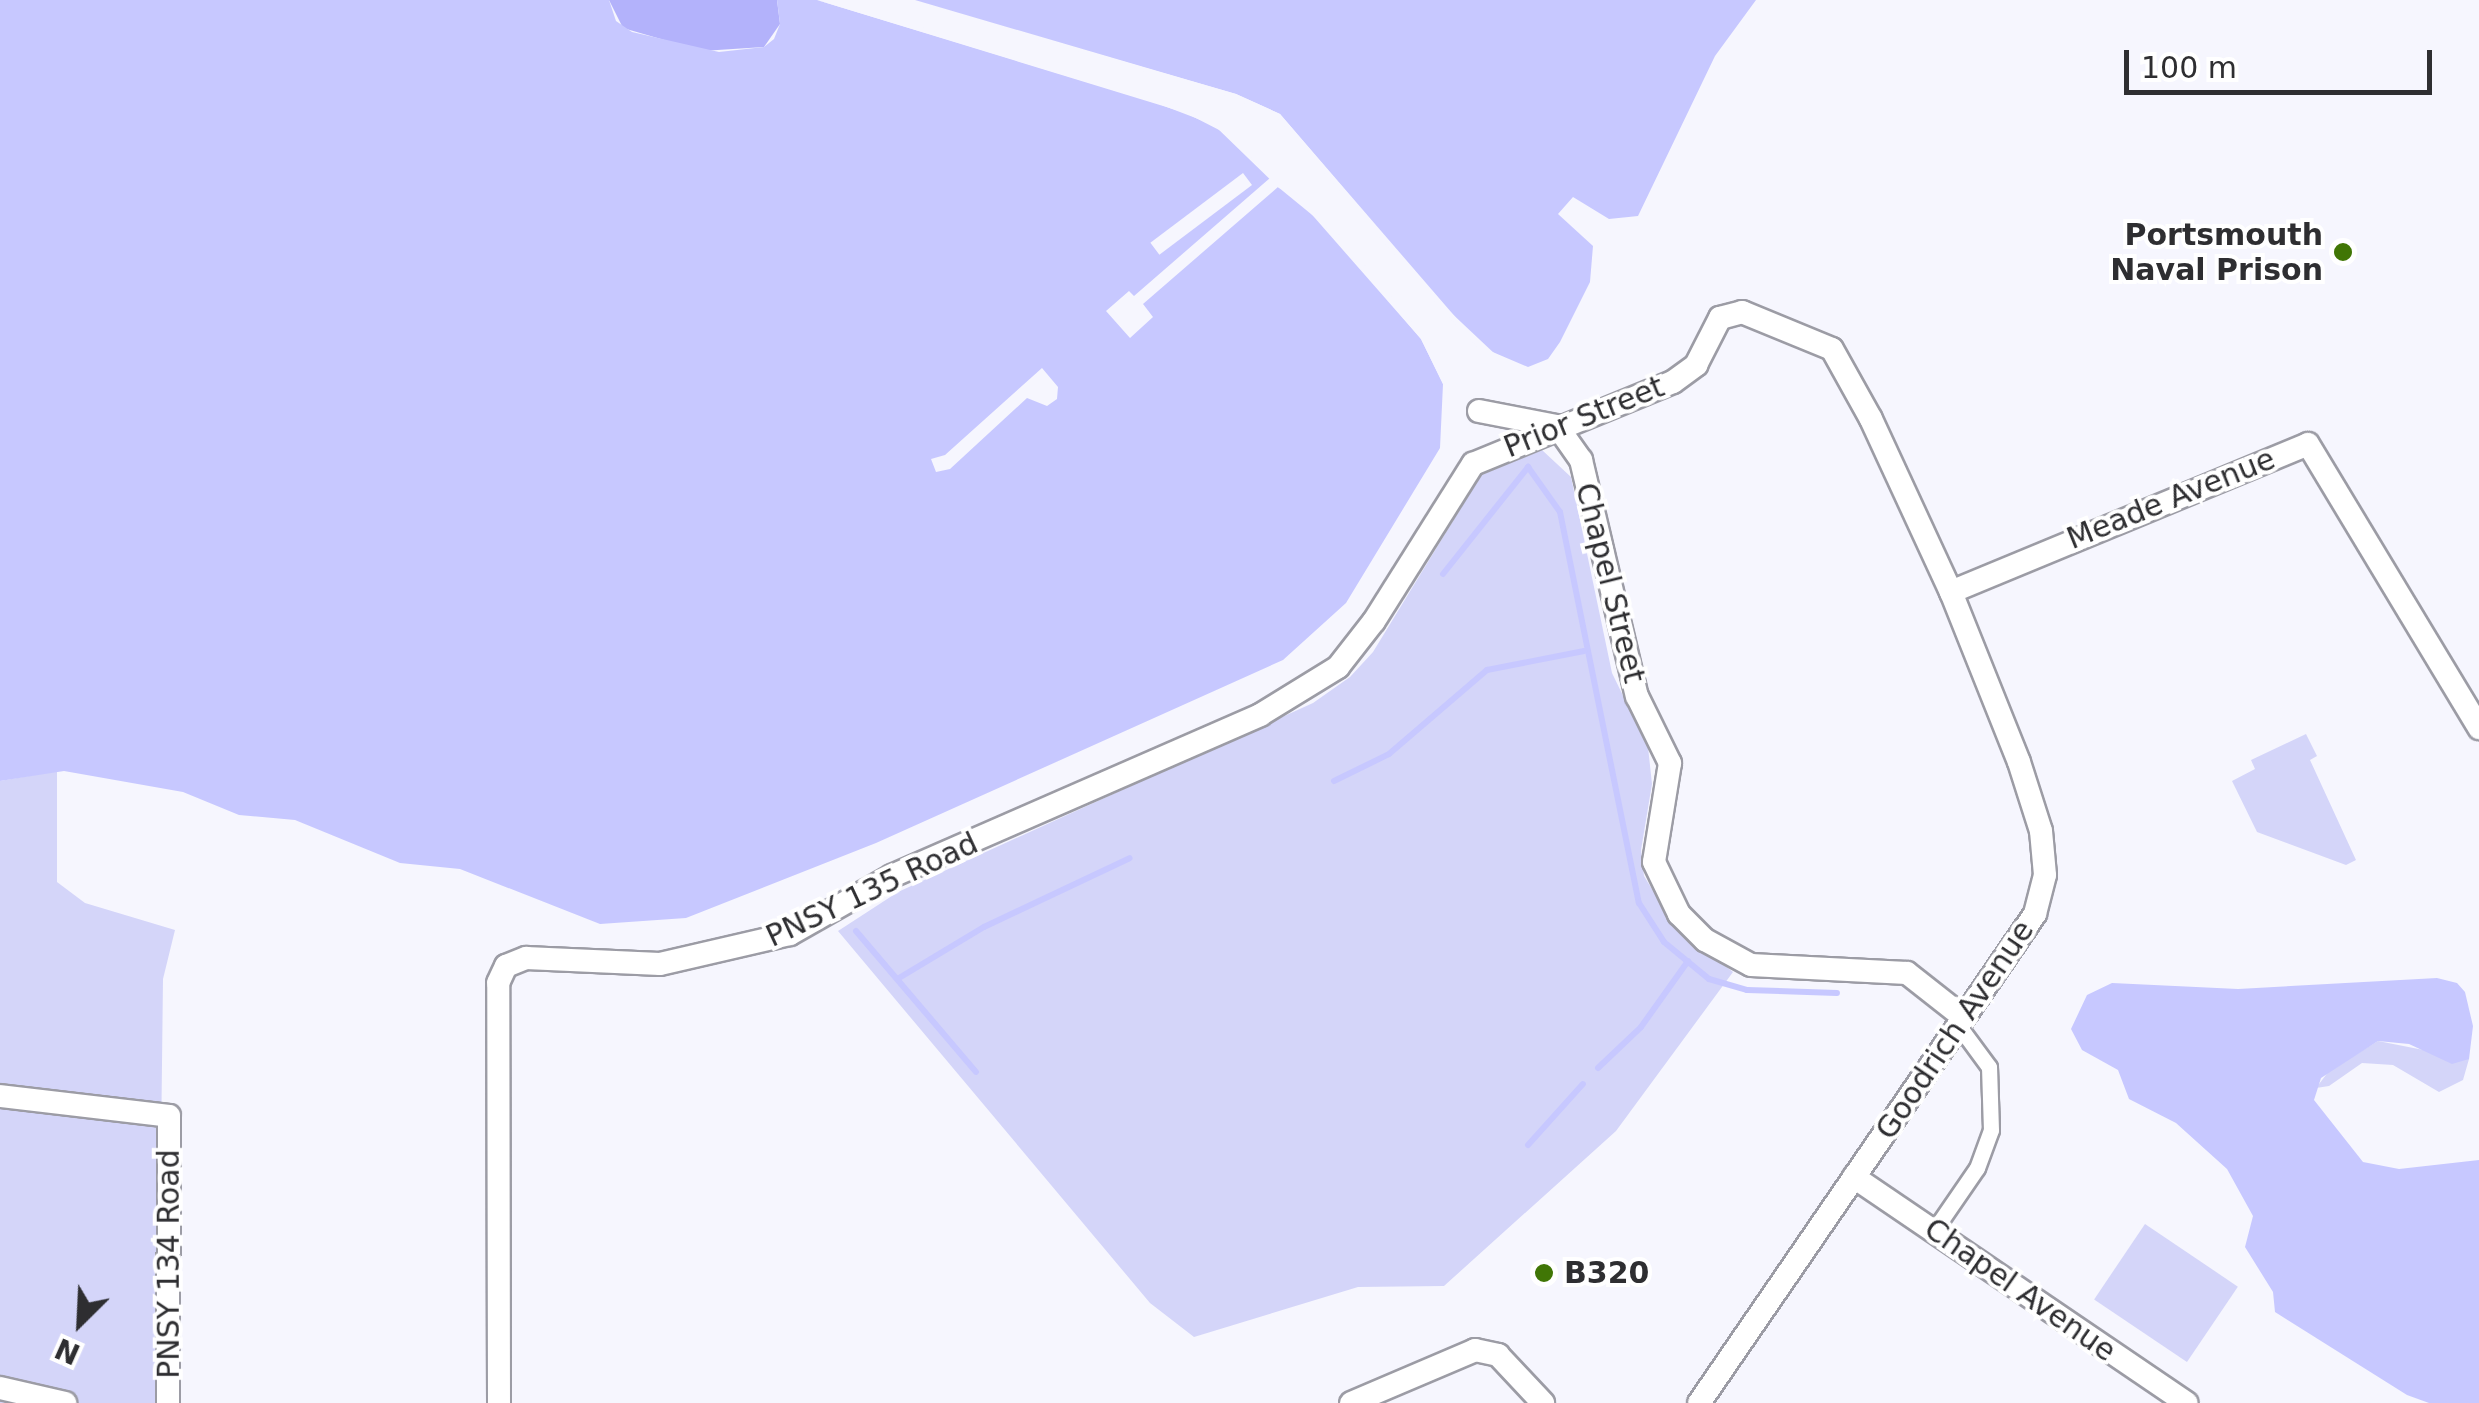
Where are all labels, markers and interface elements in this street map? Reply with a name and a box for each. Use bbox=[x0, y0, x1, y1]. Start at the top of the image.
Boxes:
scale bar bbox=[2129, 30, 2436, 92]
text: 100 m bbox=[2141, 50, 2237, 85]
place label: Portsmouth Naval Prison bbox=[2110, 217, 2323, 288]
marker: Portsmouth Naval Prison bbox=[2332, 241, 2354, 263]
street label: Prior Street bbox=[1499, 369, 1669, 465]
street label: Meade Avenue bbox=[2062, 441, 2280, 557]
street label: Chapel Street bbox=[1568, 479, 1652, 687]
street label: PNSY 135 Road bbox=[760, 825, 984, 955]
street label: Goodrich Avenue bbox=[1868, 914, 2042, 1146]
street label: PNSY 134 Road bbox=[151, 1149, 187, 1379]
street label: Chapel Avenue bbox=[1917, 1211, 2123, 1369]
place label: B320 bbox=[1564, 1255, 1649, 1291]
marker: B320 bbox=[1533, 1262, 1555, 1284]
north arrow bbox=[30, 1273, 130, 1373]
text: N bbox=[50, 1331, 85, 1371]

